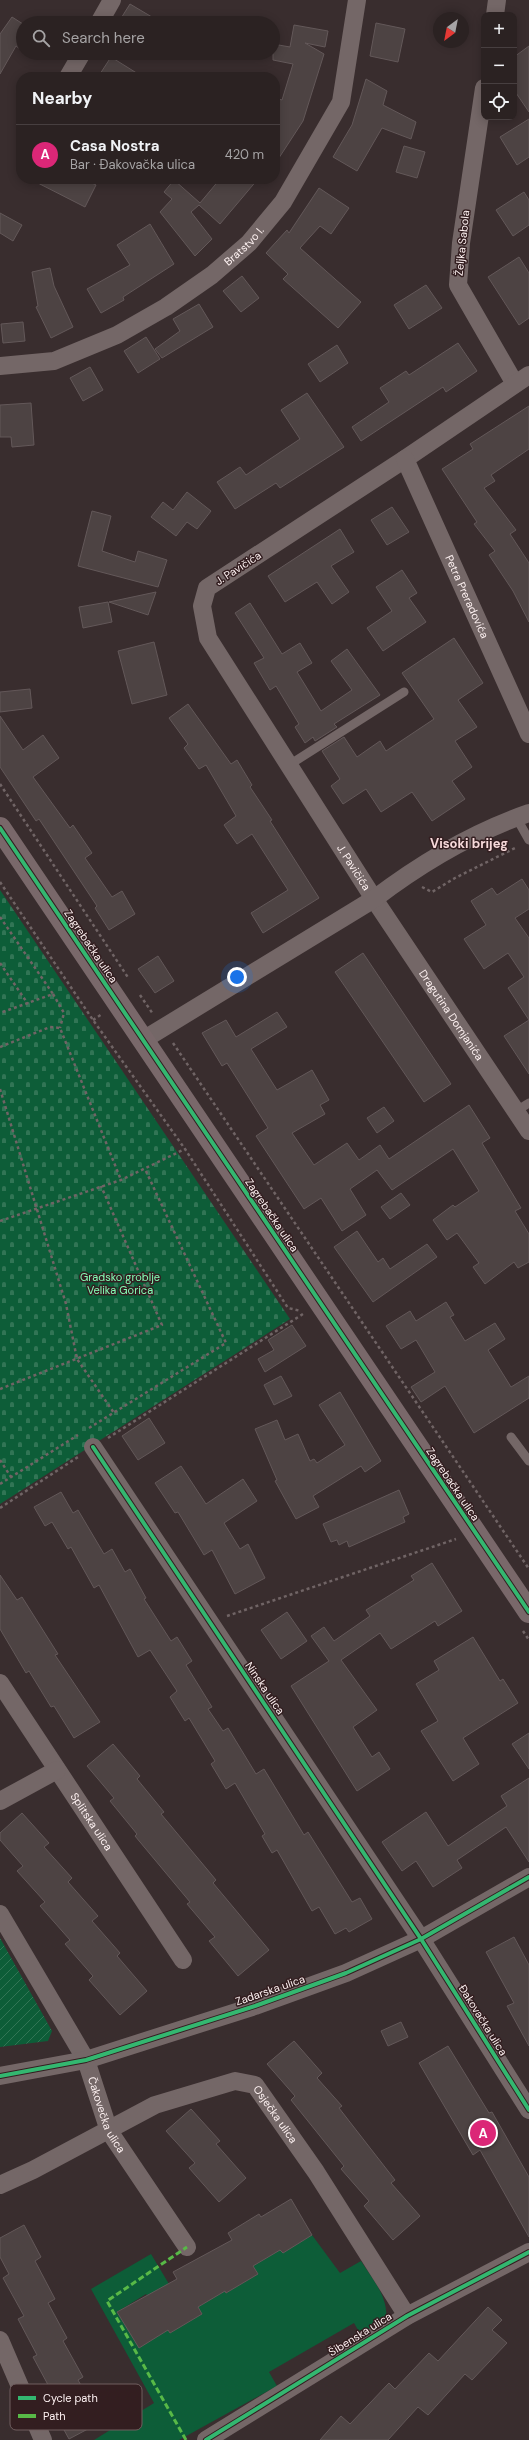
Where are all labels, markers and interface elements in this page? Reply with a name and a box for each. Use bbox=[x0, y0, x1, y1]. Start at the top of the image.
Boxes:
north arrow bbox=[433, 12, 469, 48]
map controls bbox=[481, 12, 517, 120]
button: + bbox=[481, 12, 517, 48]
search box bbox=[16, 16, 280, 60]
icon: search bbox=[30, 27, 52, 49]
text: Search here bbox=[62, 28, 145, 48]
button: − bbox=[481, 48, 517, 84]
button: locate bbox=[481, 84, 517, 120]
text: Nearby bbox=[32, 87, 92, 109]
text: Casa Nostra bbox=[70, 136, 159, 156]
text: A bbox=[40, 146, 50, 163]
text: 420 m bbox=[225, 146, 264, 163]
text: Bar · Đakovačka ulica bbox=[70, 156, 195, 173]
street label: Željka Sabola bbox=[452, 209, 472, 277]
street label: Bratstvo I. bbox=[221, 224, 267, 269]
street label: J. Pavičića bbox=[212, 548, 264, 588]
street label: Petra Preradovića bbox=[442, 553, 492, 641]
district label: Visoki brijeg bbox=[430, 835, 508, 852]
street label: J. Pavičića bbox=[334, 842, 374, 893]
street label: Zagrebačka ulica bbox=[61, 907, 121, 985]
your location bbox=[227, 967, 247, 987]
street label: Dragutina Domjanića bbox=[416, 967, 487, 1063]
street label: Zagrebačka ulica bbox=[242, 1176, 302, 1254]
park label: Gradsko groblje Velika Gorica bbox=[80, 1270, 160, 1297]
street label: Zagrebačka ulica bbox=[423, 1445, 483, 1523]
street label: Ninska ulica bbox=[242, 1659, 288, 1717]
street label: Splitska ulica bbox=[67, 1790, 116, 1853]
street label: Zadarska ulica bbox=[233, 1972, 307, 2008]
street label: Đakovačka ulica bbox=[456, 1982, 510, 2058]
street label: Čakovečka ulica bbox=[85, 2075, 129, 2155]
street label: Osječka ulica bbox=[250, 2083, 301, 2146]
pin: A bbox=[470, 2118, 496, 2148]
street label: Šibenska ulica bbox=[326, 2309, 394, 2359]
legend bbox=[10, 2384, 142, 2430]
text: Cycle path bbox=[43, 2391, 98, 2405]
text: Path bbox=[43, 2409, 66, 2423]

